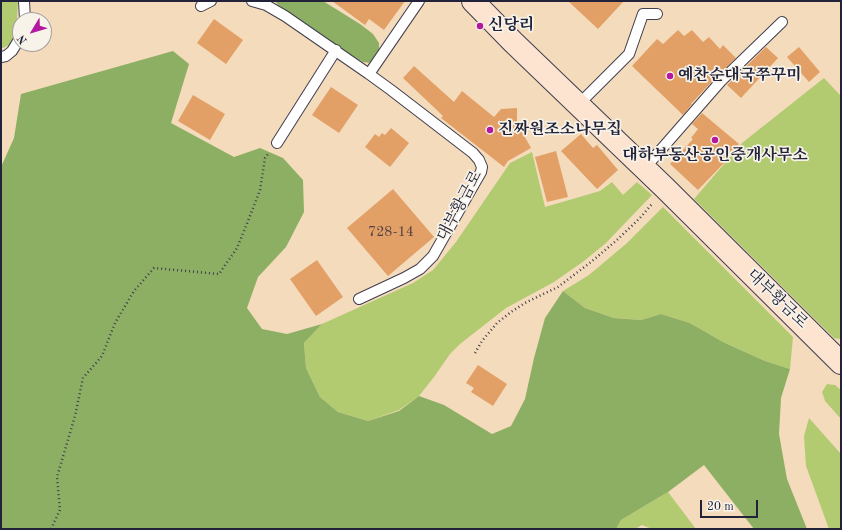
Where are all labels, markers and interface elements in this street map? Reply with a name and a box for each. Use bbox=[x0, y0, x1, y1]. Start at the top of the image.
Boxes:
north arrow bbox=[12, 12, 52, 52]
place label: 신당리 bbox=[488, 16, 534, 36]
marker: 신당리 bbox=[475, 21, 485, 31]
text: N bbox=[16, 32, 30, 46]
place label: 예찬순대국쭈꾸미 bbox=[678, 66, 802, 86]
marker: 예찬순대국쭈꾸미 bbox=[665, 71, 675, 81]
place label: 진짜원조소나무집 bbox=[498, 120, 622, 140]
marker: 진짜원조소나무집 bbox=[485, 125, 495, 135]
marker: 대하부동산공인중개사무소 bbox=[710, 135, 720, 145]
place label: 대하부동산공인중개사무소 bbox=[622, 146, 808, 166]
street label: 대부황금로 bbox=[433, 167, 487, 245]
house number: 728-14 bbox=[368, 224, 414, 240]
street label: 대부황금로 bbox=[743, 265, 811, 333]
scale bar bbox=[702, 492, 760, 518]
text: 20 m bbox=[707, 501, 734, 513]

